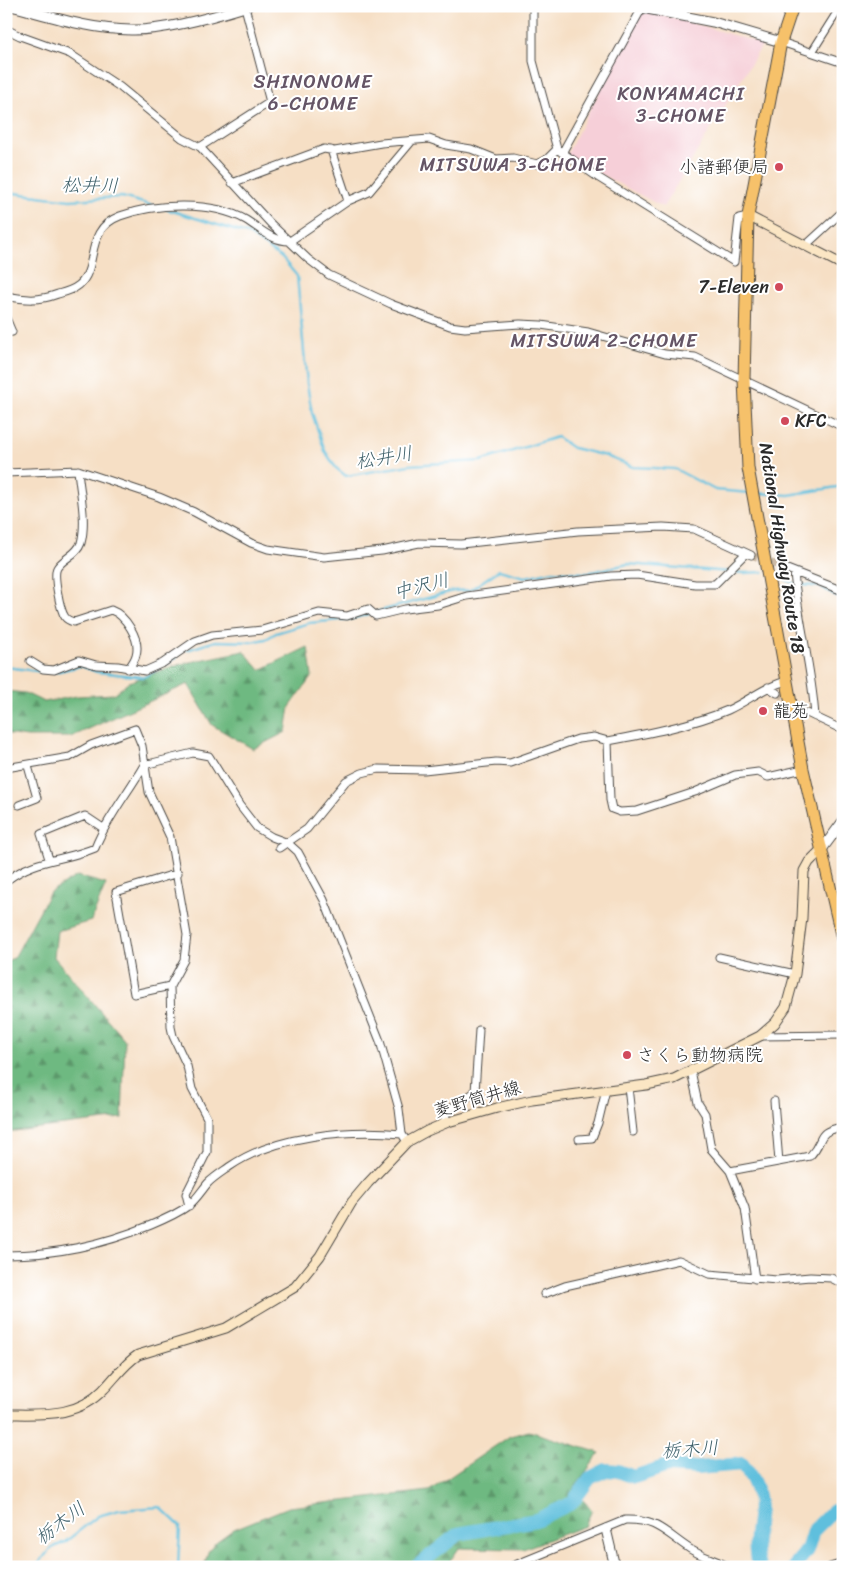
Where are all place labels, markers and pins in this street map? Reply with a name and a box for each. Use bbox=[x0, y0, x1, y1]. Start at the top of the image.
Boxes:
place label: 小諸郵便局 bbox=[679, 151, 769, 183]
marker: 小諸郵便局 bbox=[773, 161, 785, 173]
place label: 7-Eleven bbox=[699, 271, 769, 303]
marker: 7-Eleven bbox=[773, 281, 785, 293]
place label: KFC bbox=[795, 405, 827, 437]
marker: KFC bbox=[779, 415, 791, 427]
place label: 龍苑 bbox=[773, 695, 809, 727]
marker: 龍苑 bbox=[757, 705, 769, 717]
place label: さくら動物病院 bbox=[637, 1039, 763, 1071]
marker: さくら動物病院 bbox=[621, 1049, 633, 1061]

